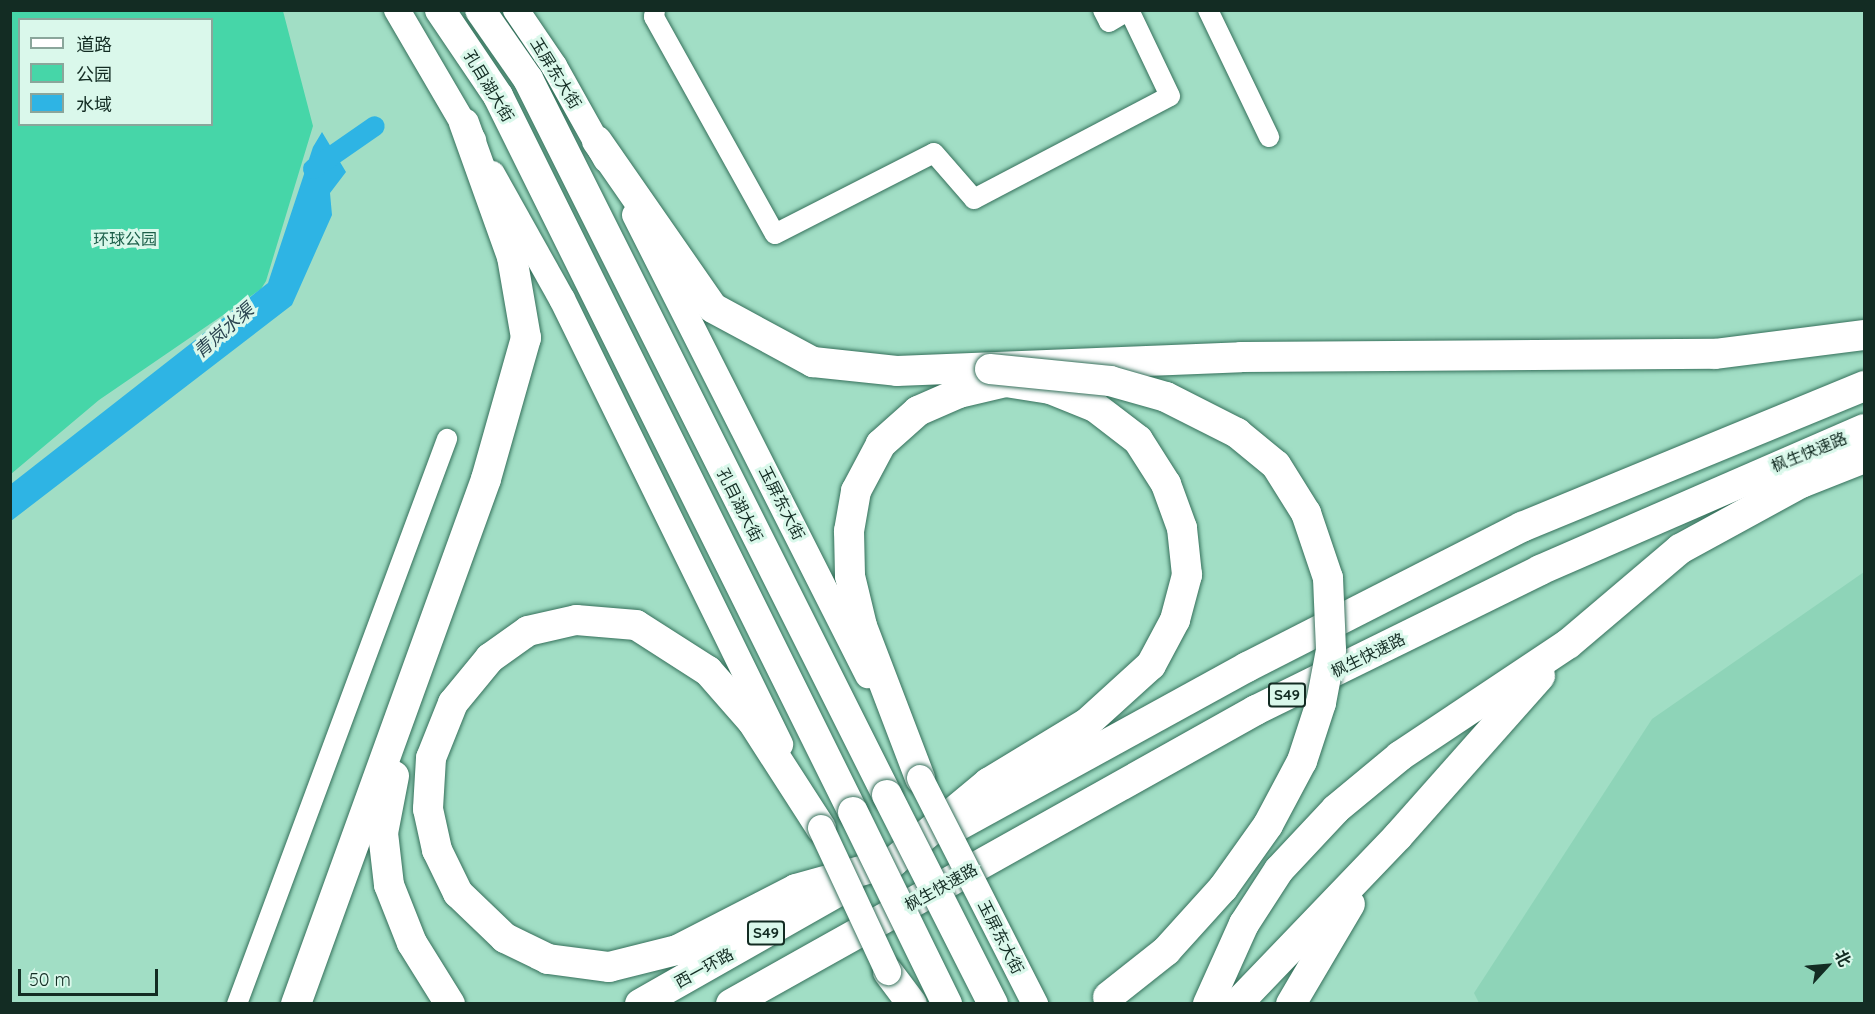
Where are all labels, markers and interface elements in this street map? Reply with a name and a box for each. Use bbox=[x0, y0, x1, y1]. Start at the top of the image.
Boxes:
legend bbox=[18, 18, 213, 126]
text: 道路 bbox=[76, 33, 112, 56]
street label: 玉屏东大街 bbox=[527, 34, 585, 112]
street label: 孔目湖大街 bbox=[460, 47, 518, 125]
text: 公园 bbox=[76, 63, 112, 86]
text: 水域 bbox=[76, 93, 112, 116]
park label: 环球公园 bbox=[93, 229, 157, 249]
water label: 青岚水渠 bbox=[190, 299, 258, 363]
street label: 枫生快速路 bbox=[1768, 428, 1850, 476]
street label: 玉屏东大街 bbox=[755, 463, 809, 543]
street label: 孔目湖大街 bbox=[713, 465, 767, 545]
street label: 枫生快速路 bbox=[1328, 629, 1408, 681]
road number: S49 bbox=[1268, 683, 1306, 707]
street label: 枫生快速路 bbox=[901, 859, 981, 915]
street label: 玉屏东大街 bbox=[974, 897, 1028, 977]
road number: S49 bbox=[746, 921, 786, 945]
north arrow bbox=[1797, 936, 1857, 996]
street label: 西一环路 bbox=[671, 944, 737, 992]
text: 北 bbox=[1831, 947, 1856, 970]
scale bar bbox=[21, 957, 160, 995]
text: 50 m bbox=[29, 968, 71, 991]

